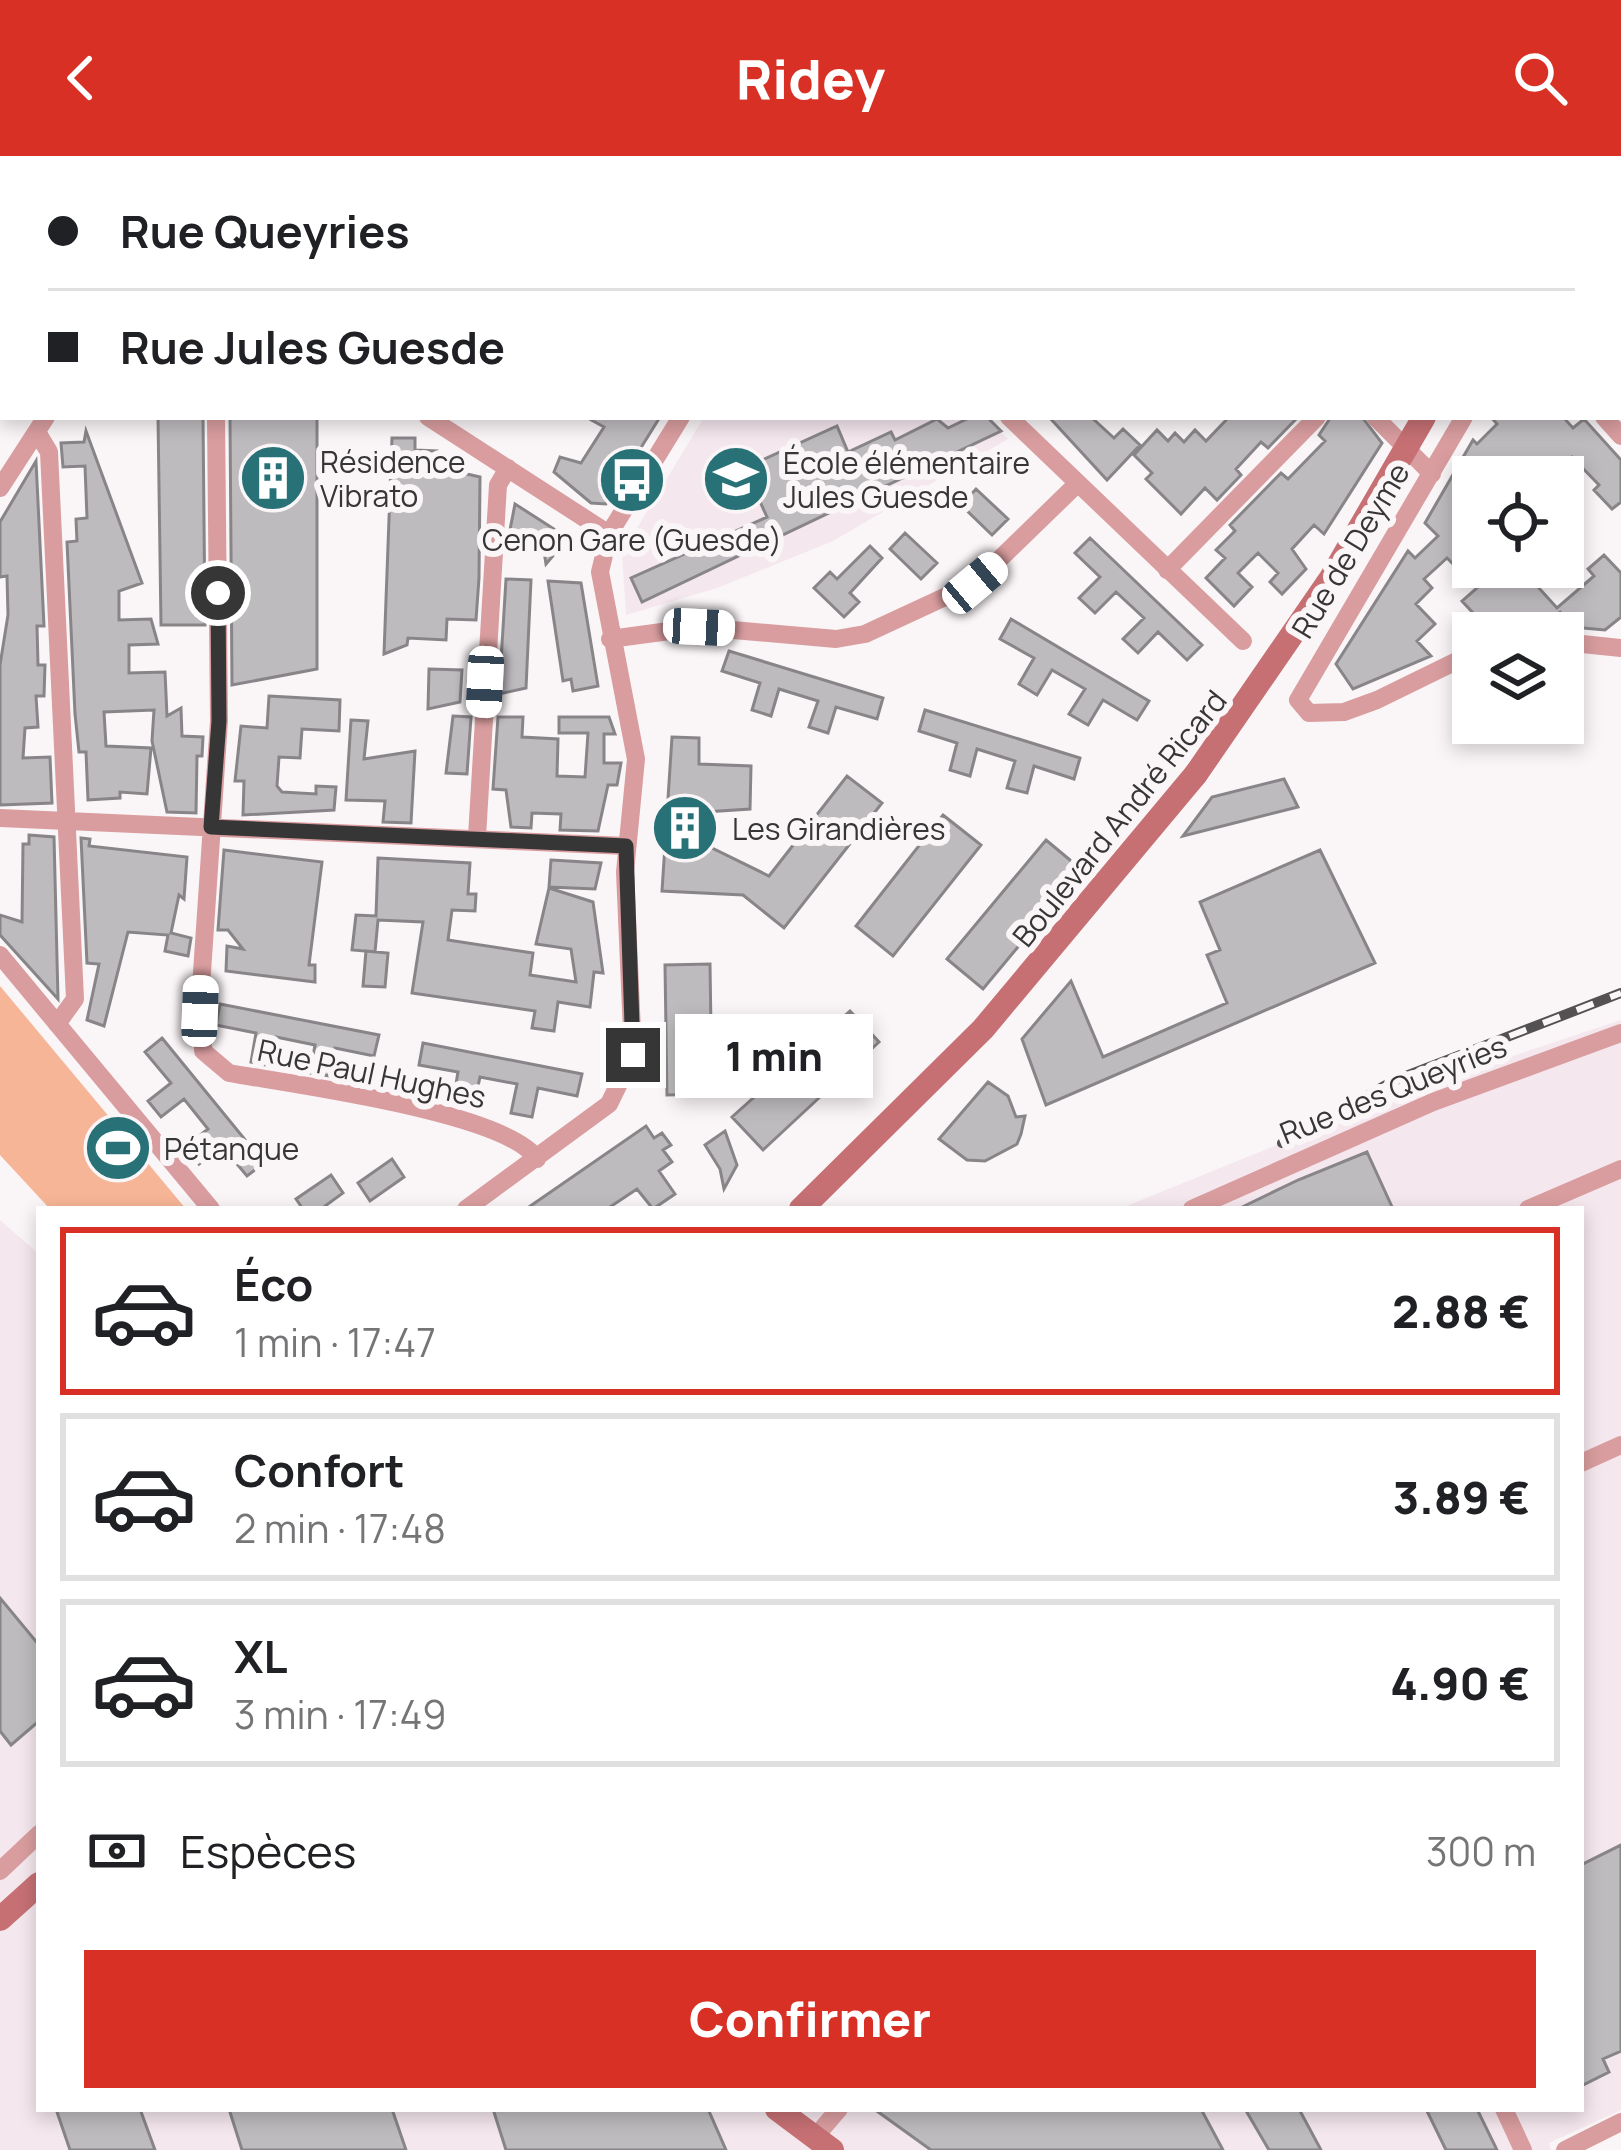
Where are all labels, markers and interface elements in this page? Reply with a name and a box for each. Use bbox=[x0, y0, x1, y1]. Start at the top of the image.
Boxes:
text: Ridey bbox=[736, 41, 885, 115]
icon: back bbox=[48, 45, 114, 111]
icon: search bbox=[1507, 45, 1573, 111]
text: Rue Queyries bbox=[120, 200, 410, 262]
text: Rue Jules Guesde bbox=[120, 316, 505, 378]
place label: Résidence Vibrato bbox=[320, 441, 465, 516]
place label: École élémentaire Jules Guesde bbox=[783, 442, 1030, 517]
building icon: Résidence Vibrato bbox=[238, 443, 308, 513]
school or university icon: École élémentaire Jules Guesde bbox=[701, 444, 771, 514]
bus stop icon: Cenon Gare (Guesde) bbox=[597, 445, 667, 515]
street label: Rue de Deyme bbox=[1282, 455, 1418, 645]
map controls bbox=[1452, 456, 1584, 744]
button: locate bbox=[1452, 456, 1584, 588]
place label: Cenon Gare (Guesde) bbox=[482, 519, 782, 560]
car bbox=[936, 546, 1014, 620]
route start bbox=[191, 566, 245, 620]
car bbox=[662, 607, 736, 647]
button: layers bbox=[1452, 612, 1584, 744]
car bbox=[465, 645, 505, 719]
street label: Boulevard André Ricard bbox=[1003, 681, 1235, 955]
building icon: Les Girandières bbox=[650, 793, 720, 863]
place label: Les Girandières bbox=[732, 808, 945, 849]
car bbox=[181, 974, 219, 1048]
callout: 1 min bbox=[675, 1013, 873, 1097]
street label: Rue des Queyries bbox=[1274, 1025, 1512, 1153]
route end bbox=[606, 1028, 660, 1082]
street label: Rue Paul Hughes bbox=[254, 1029, 490, 1117]
text: 1 min bbox=[725, 1029, 823, 1083]
sports icon: Pétanque bbox=[83, 1113, 153, 1183]
place label: Pétanque bbox=[164, 1128, 299, 1169]
text: Éco bbox=[234, 1253, 313, 1315]
icon: car bbox=[90, 1257, 198, 1365]
text: 2.88 € bbox=[1392, 1280, 1530, 1342]
text: 1 min · 17:47 bbox=[234, 1315, 436, 1369]
text: Confort bbox=[234, 1439, 405, 1501]
icon: car bbox=[90, 1443, 198, 1551]
text: 3.89 € bbox=[1393, 1466, 1530, 1528]
text: 2 min · 17:48 bbox=[234, 1501, 446, 1555]
text: XL bbox=[234, 1625, 288, 1687]
icon: car bbox=[90, 1629, 198, 1737]
text: 4.90 € bbox=[1390, 1652, 1530, 1714]
text: 3 min · 17:49 bbox=[234, 1687, 446, 1741]
icon: cash bbox=[84, 1818, 150, 1884]
text: Espèces bbox=[180, 1820, 356, 1882]
text: 300 m bbox=[1426, 1824, 1536, 1878]
button: Confirmer bbox=[84, 1950, 1536, 2088]

